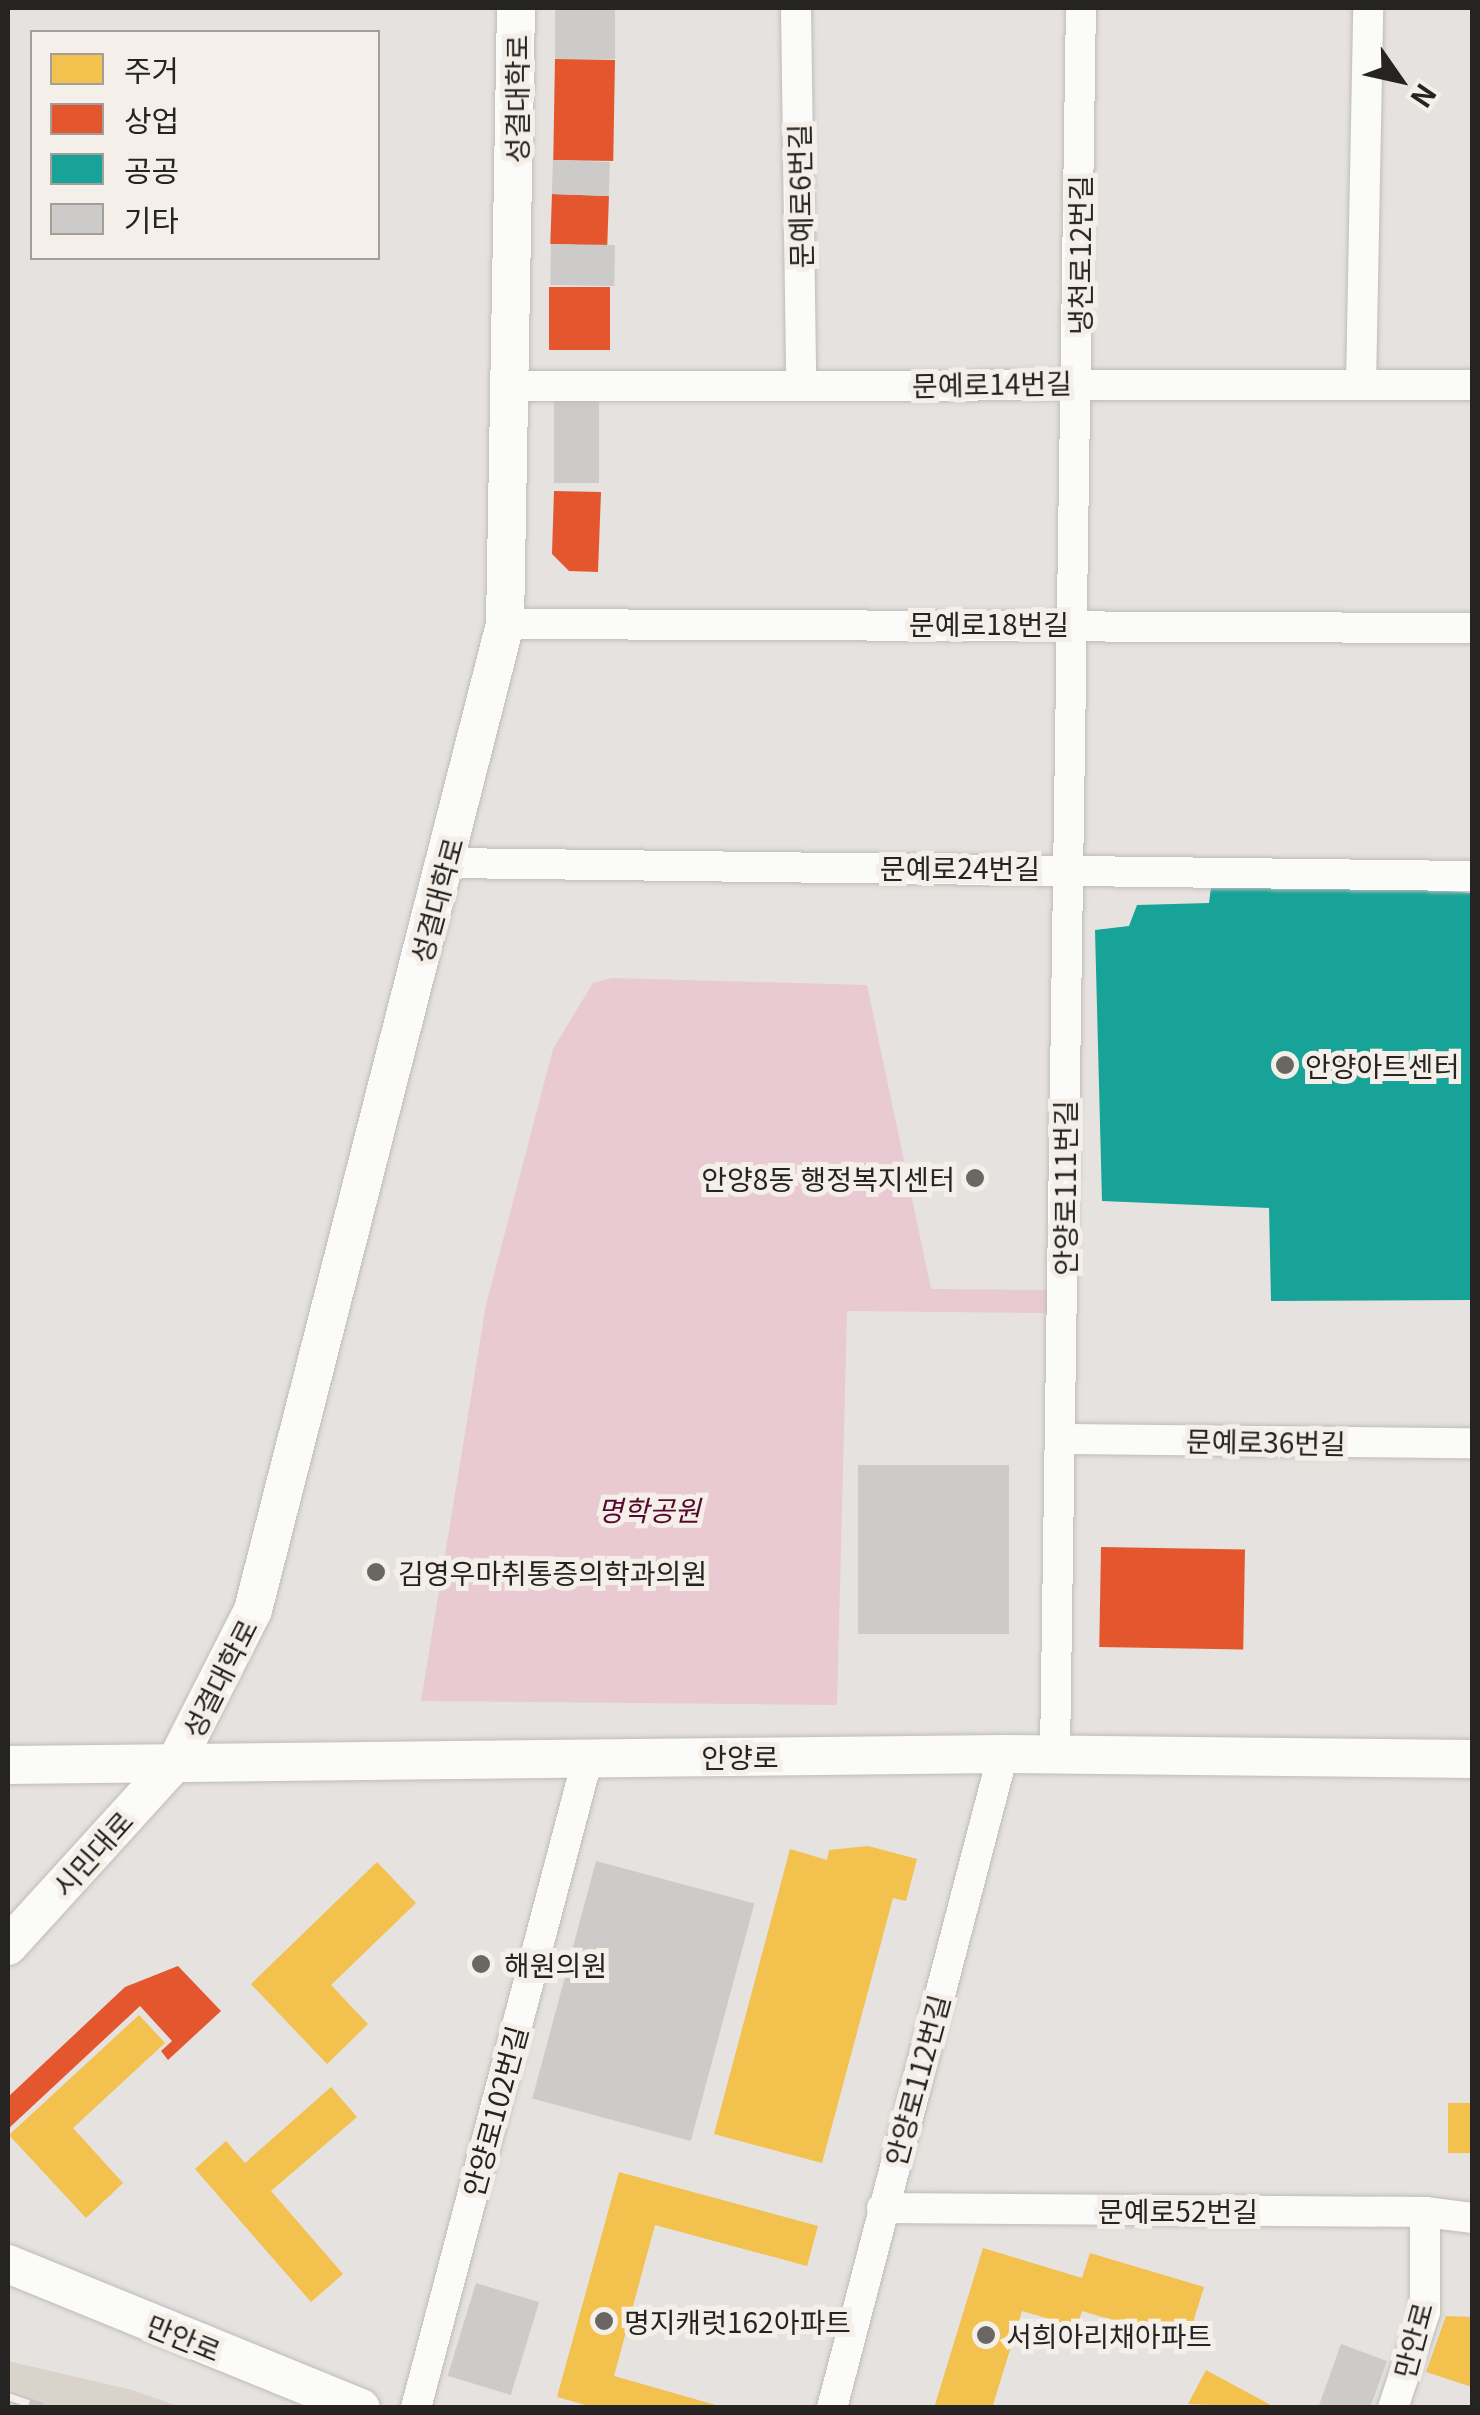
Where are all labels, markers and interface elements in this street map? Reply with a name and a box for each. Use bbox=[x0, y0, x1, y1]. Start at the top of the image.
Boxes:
legend bbox=[30, 30, 380, 260]
north arrow bbox=[1350, 30, 1450, 130]
street label: 성결대학로 bbox=[499, 35, 533, 163]
text: 주거 bbox=[124, 47, 179, 91]
text: N bbox=[1402, 77, 1447, 117]
text: 상업 bbox=[124, 97, 179, 141]
street label: 문예로6번길 bbox=[781, 124, 817, 268]
text: 공공 bbox=[124, 147, 179, 191]
street label: 냉천로12번길 bbox=[1062, 175, 1096, 335]
text: 기타 bbox=[124, 197, 179, 241]
street label: 문예로14번길 bbox=[912, 365, 1072, 401]
street label: 문예로18번길 bbox=[909, 606, 1069, 640]
street label: 성결대학로 bbox=[403, 833, 469, 967]
street label: 문예로24번길 bbox=[880, 850, 1040, 884]
place label: 안양아트센터 bbox=[1305, 1048, 1460, 1082]
marker: 안양아트센터 bbox=[1274, 1054, 1296, 1076]
street label: 안양로111번길 bbox=[1047, 1100, 1081, 1276]
place label: 안양8동 행정복지센터 bbox=[701, 1161, 955, 1195]
marker: 안양8동 행정복지센터 bbox=[964, 1167, 986, 1189]
street label: 문예로36번길 bbox=[1186, 1423, 1346, 1459]
park label: 명학공원 bbox=[597, 1492, 701, 1526]
place label: 김영우마취통증의학과의원 bbox=[398, 1555, 707, 1589]
marker: 김영우마취통증의학과의원 bbox=[363, 1559, 389, 1585]
street label: 성결대학로 bbox=[175, 1613, 263, 1743]
street label: 안양로 bbox=[701, 1739, 779, 1773]
street label: 시민대로 bbox=[45, 1803, 139, 1903]
place label: 해원의원 bbox=[504, 1947, 607, 1981]
marker: 해원의원 bbox=[468, 1951, 494, 1977]
street label: 안양로112번길 bbox=[877, 1991, 955, 2169]
street label: 안양로102번길 bbox=[455, 2022, 533, 2200]
street label: 문예로52번길 bbox=[1098, 2193, 1258, 2227]
street label: 만안로 bbox=[1386, 2298, 1438, 2382]
place label: 명지캐럿162아파트 bbox=[624, 2304, 851, 2338]
street label: 만안로 bbox=[142, 2307, 226, 2367]
marker: 명지캐럿162아파트 bbox=[593, 2310, 615, 2332]
place label: 서희아리채아파트 bbox=[1006, 2318, 1212, 2352]
marker: 서희아리채아파트 bbox=[975, 2324, 997, 2346]

